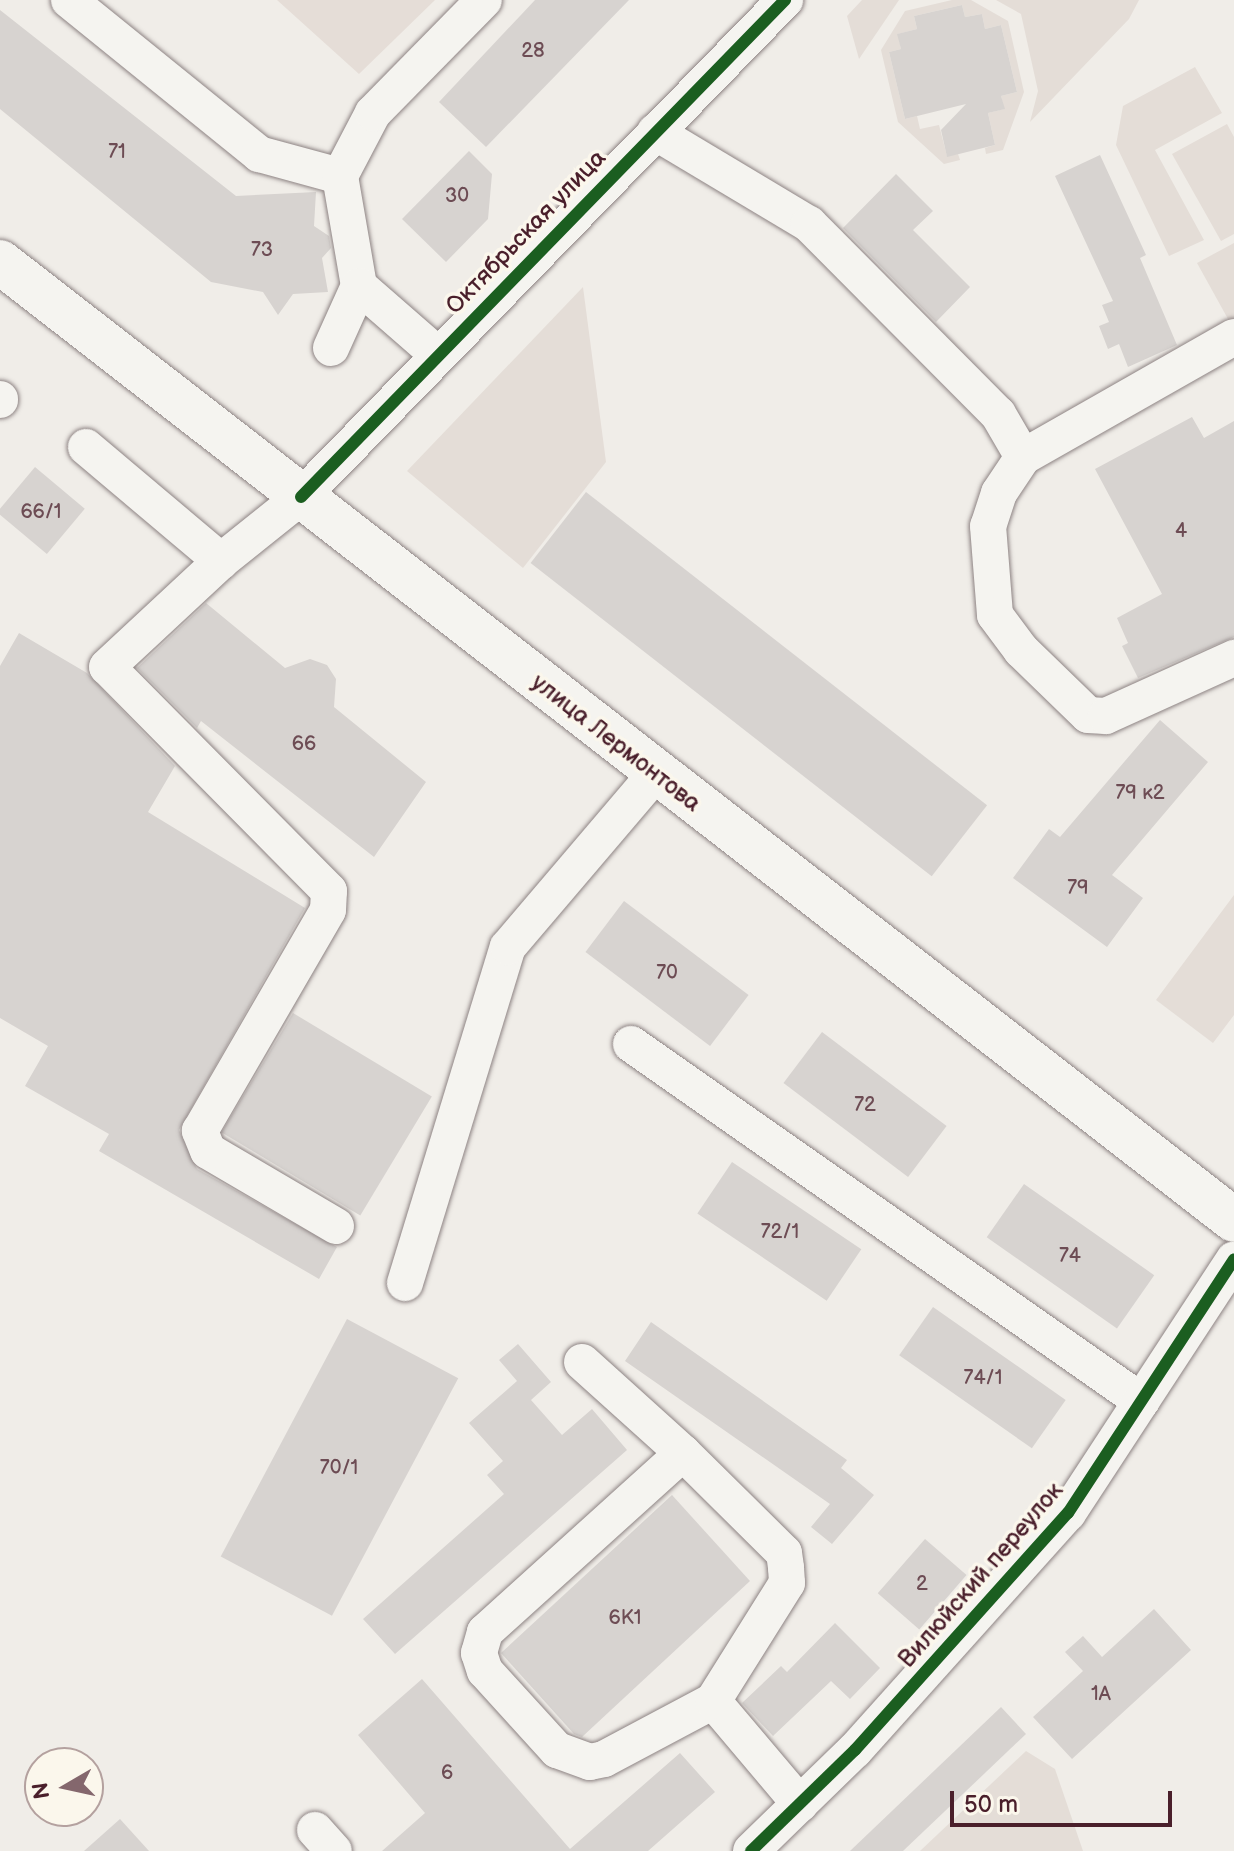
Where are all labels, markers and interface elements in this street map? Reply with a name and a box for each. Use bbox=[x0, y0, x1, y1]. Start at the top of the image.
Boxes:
house number: 28 bbox=[521, 39, 545, 63]
house number: 71 bbox=[108, 140, 126, 164]
street label: Октябрьская улица bbox=[440, 144, 612, 320]
house number: 30 bbox=[445, 184, 469, 208]
house number: 73 bbox=[251, 238, 273, 262]
house number: 66/1 bbox=[20, 500, 62, 524]
house number: 4 bbox=[1175, 519, 1187, 543]
street label: улица Лермонтова bbox=[526, 668, 706, 818]
house number: 66 bbox=[292, 732, 316, 756]
house number: 79 к2 bbox=[1115, 781, 1165, 805]
house number: 79 bbox=[1067, 876, 1089, 900]
house number: 70 bbox=[656, 961, 678, 985]
house number: 72 bbox=[854, 1093, 876, 1117]
house number: 72/1 bbox=[761, 1220, 799, 1244]
house number: 74 bbox=[1059, 1244, 1081, 1268]
house number: 74/1 bbox=[964, 1366, 1002, 1390]
house number: 70/1 bbox=[320, 1456, 358, 1480]
street label: Вилюйский переулок bbox=[893, 1476, 1069, 1674]
house number: 2 bbox=[916, 1572, 928, 1596]
house number: 6К1 bbox=[609, 1606, 641, 1630]
house number: 1А bbox=[1091, 1682, 1111, 1706]
north arrow bbox=[24, 1747, 104, 1827]
house number: 6 bbox=[441, 1761, 453, 1785]
scale bar bbox=[954, 1775, 1176, 1825]
text: N bbox=[27, 1780, 56, 1801]
text: 50 m bbox=[964, 1790, 1018, 1819]

